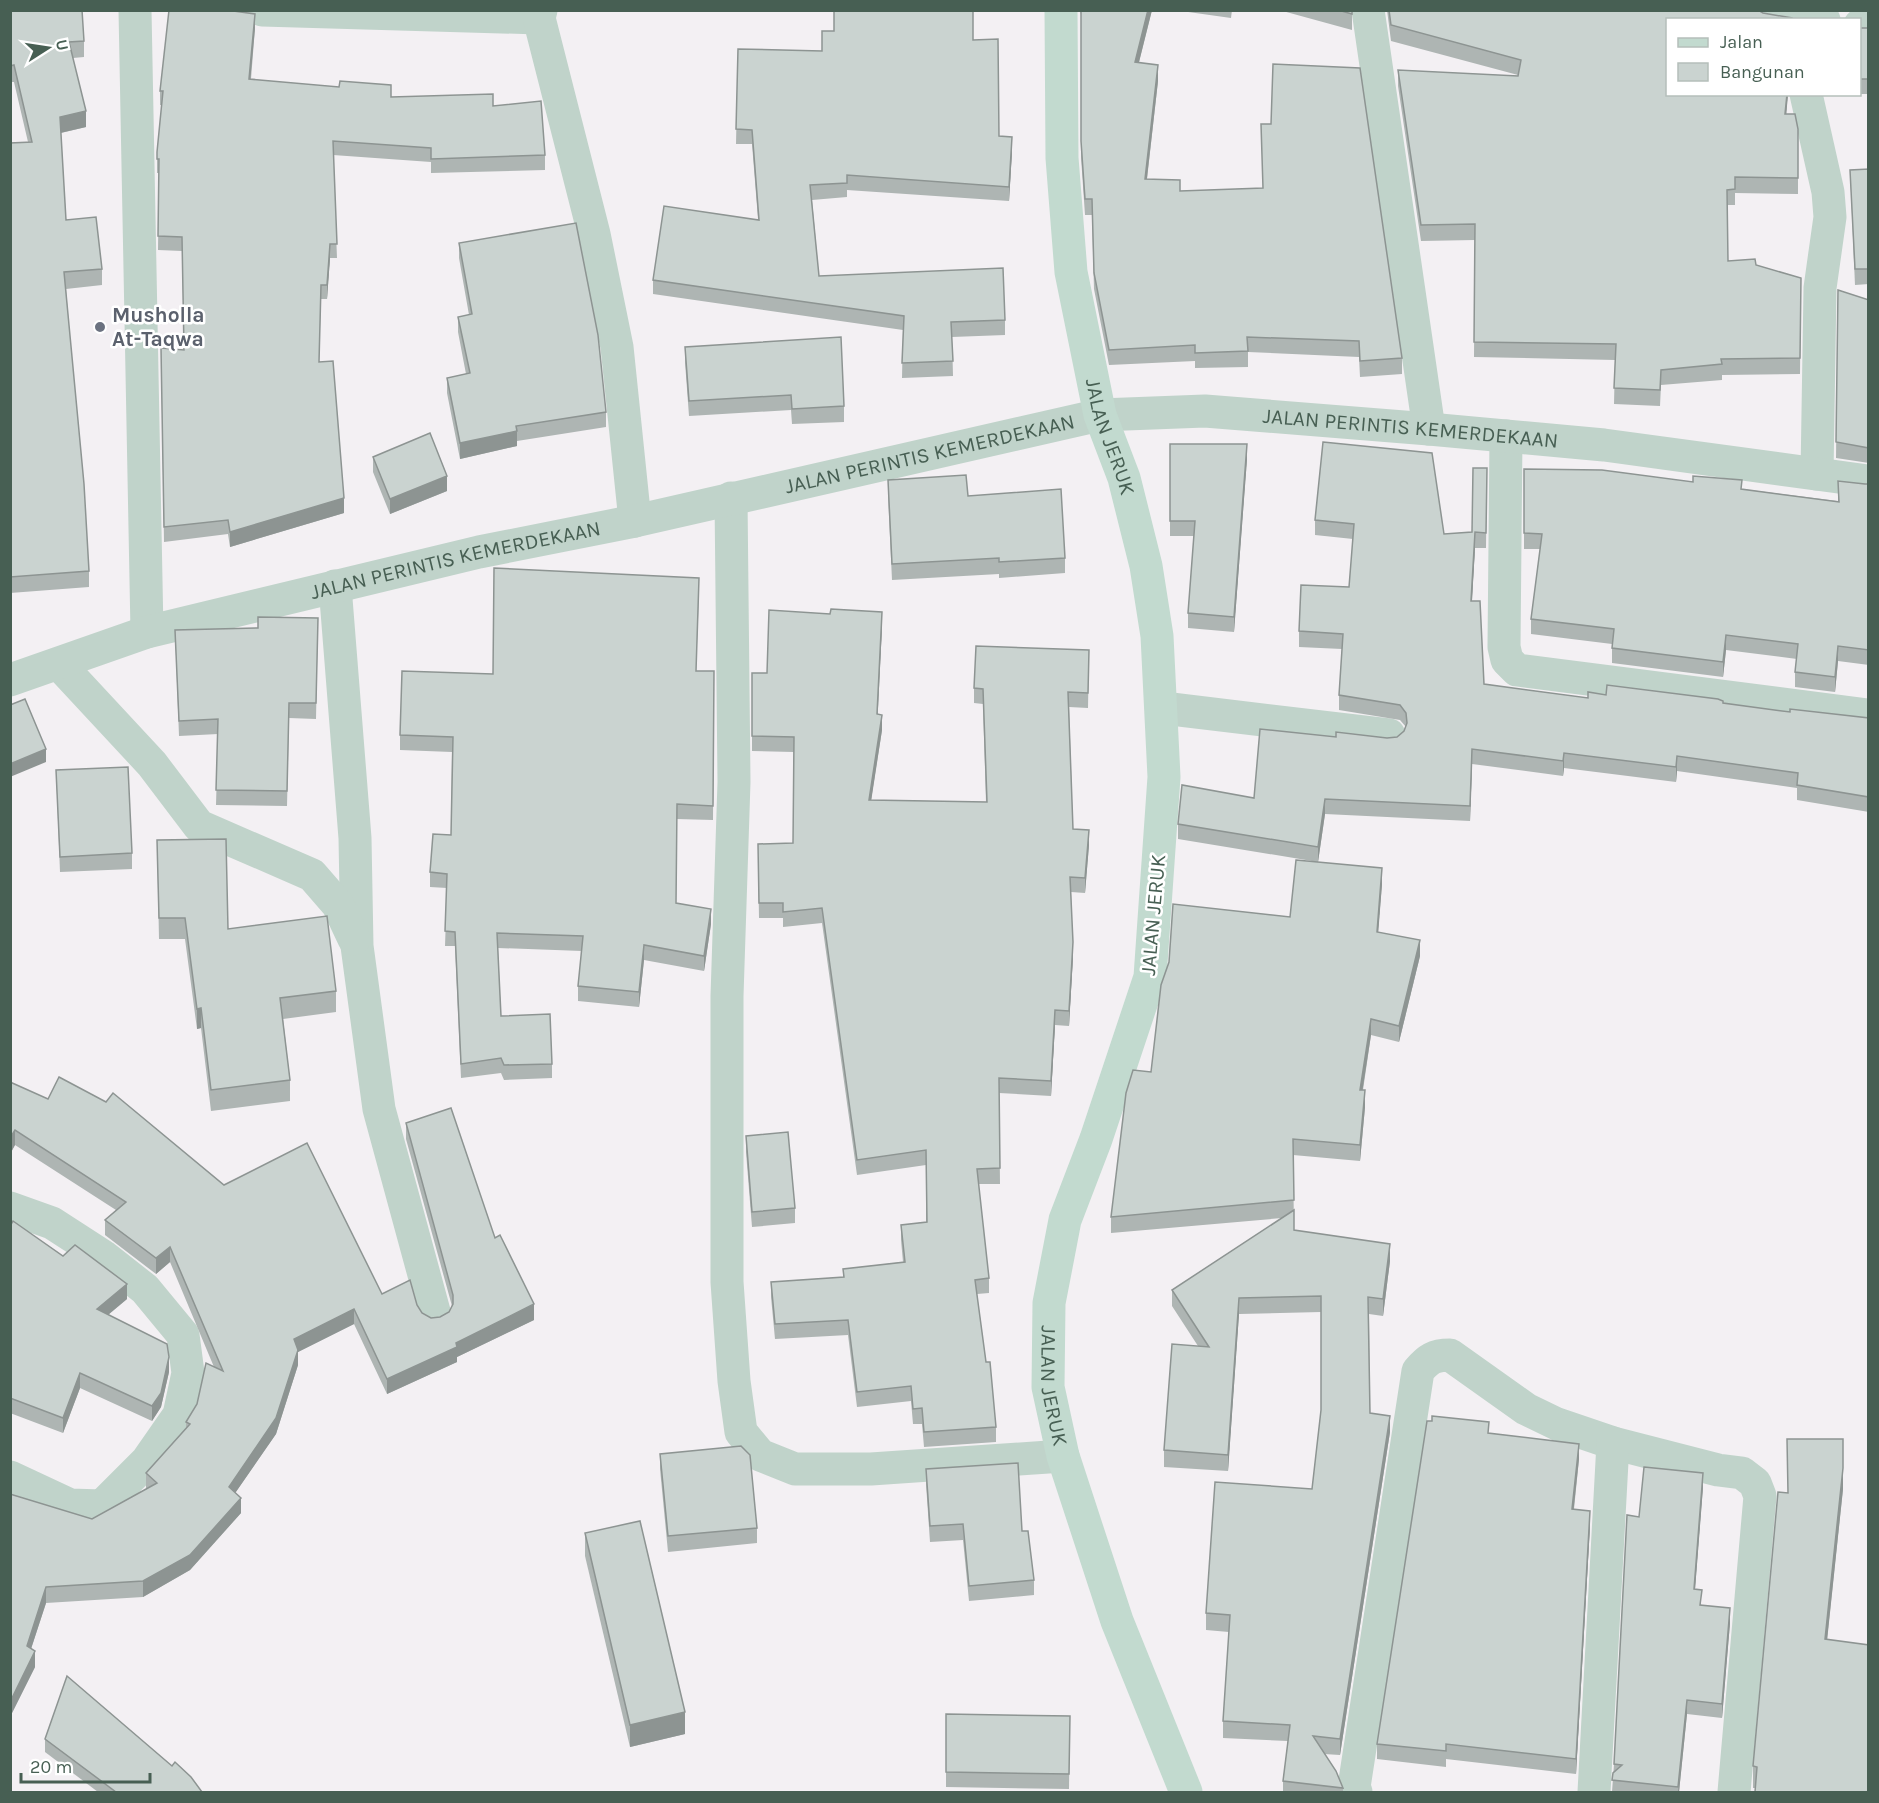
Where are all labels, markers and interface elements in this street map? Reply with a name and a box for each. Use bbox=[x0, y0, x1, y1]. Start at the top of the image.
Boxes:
north arrow bbox=[18, 18, 78, 78]
legend bbox=[1666, 18, 1861, 96]
text: Jalan bbox=[1720, 31, 1763, 53]
text: U bbox=[52, 38, 73, 52]
text: Bangunan bbox=[1720, 61, 1805, 83]
place label: Musholla At-Taqwa bbox=[112, 303, 205, 352]
marker: Musholla At-Taqwa bbox=[93, 320, 107, 334]
street label: JALAN JERUK bbox=[1081, 376, 1140, 498]
street label: JALAN PERINTIS KEMERDEKAAN bbox=[1262, 404, 1559, 453]
street label: JALAN PERINTIS KEMERDEKAAN bbox=[782, 409, 1077, 498]
street label: JALAN PERINTIS KEMERDEKAAN bbox=[308, 516, 603, 604]
street label: JALAN JERUK bbox=[1136, 853, 1170, 977]
street label: JALAN JERUK bbox=[1036, 1325, 1072, 1448]
scale bar bbox=[21, 1746, 150, 1784]
text: 20 m bbox=[30, 1756, 72, 1778]

